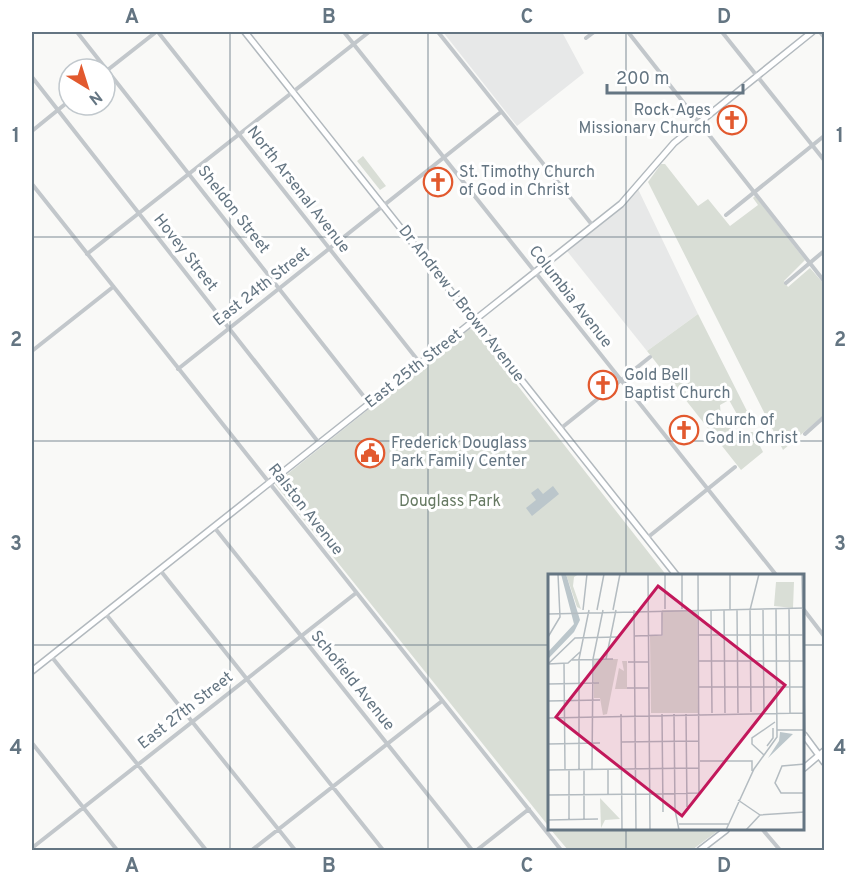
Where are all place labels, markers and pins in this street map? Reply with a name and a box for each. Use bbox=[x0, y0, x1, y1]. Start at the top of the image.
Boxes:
place label: Rock-Ages Missionary Church bbox=[579, 101, 711, 139]
church icon: Rock-Ages Missionary Church bbox=[716, 104, 748, 136]
place label: St. Timothy Church of God in Christ bbox=[459, 163, 595, 201]
church icon: St. Timothy Church of God in Christ bbox=[422, 166, 454, 198]
place label: Gold Bell Baptist Church bbox=[624, 366, 730, 404]
church icon: Gold Bell Baptist Church bbox=[587, 369, 619, 401]
place label: Church of God in Christ bbox=[705, 411, 798, 449]
church icon: Church of God in Christ bbox=[668, 414, 700, 446]
place label: Frederick Douglass Park Family Center bbox=[391, 434, 527, 472]
public building icon: Frederick Douglass Park Family Center bbox=[354, 437, 386, 469]

